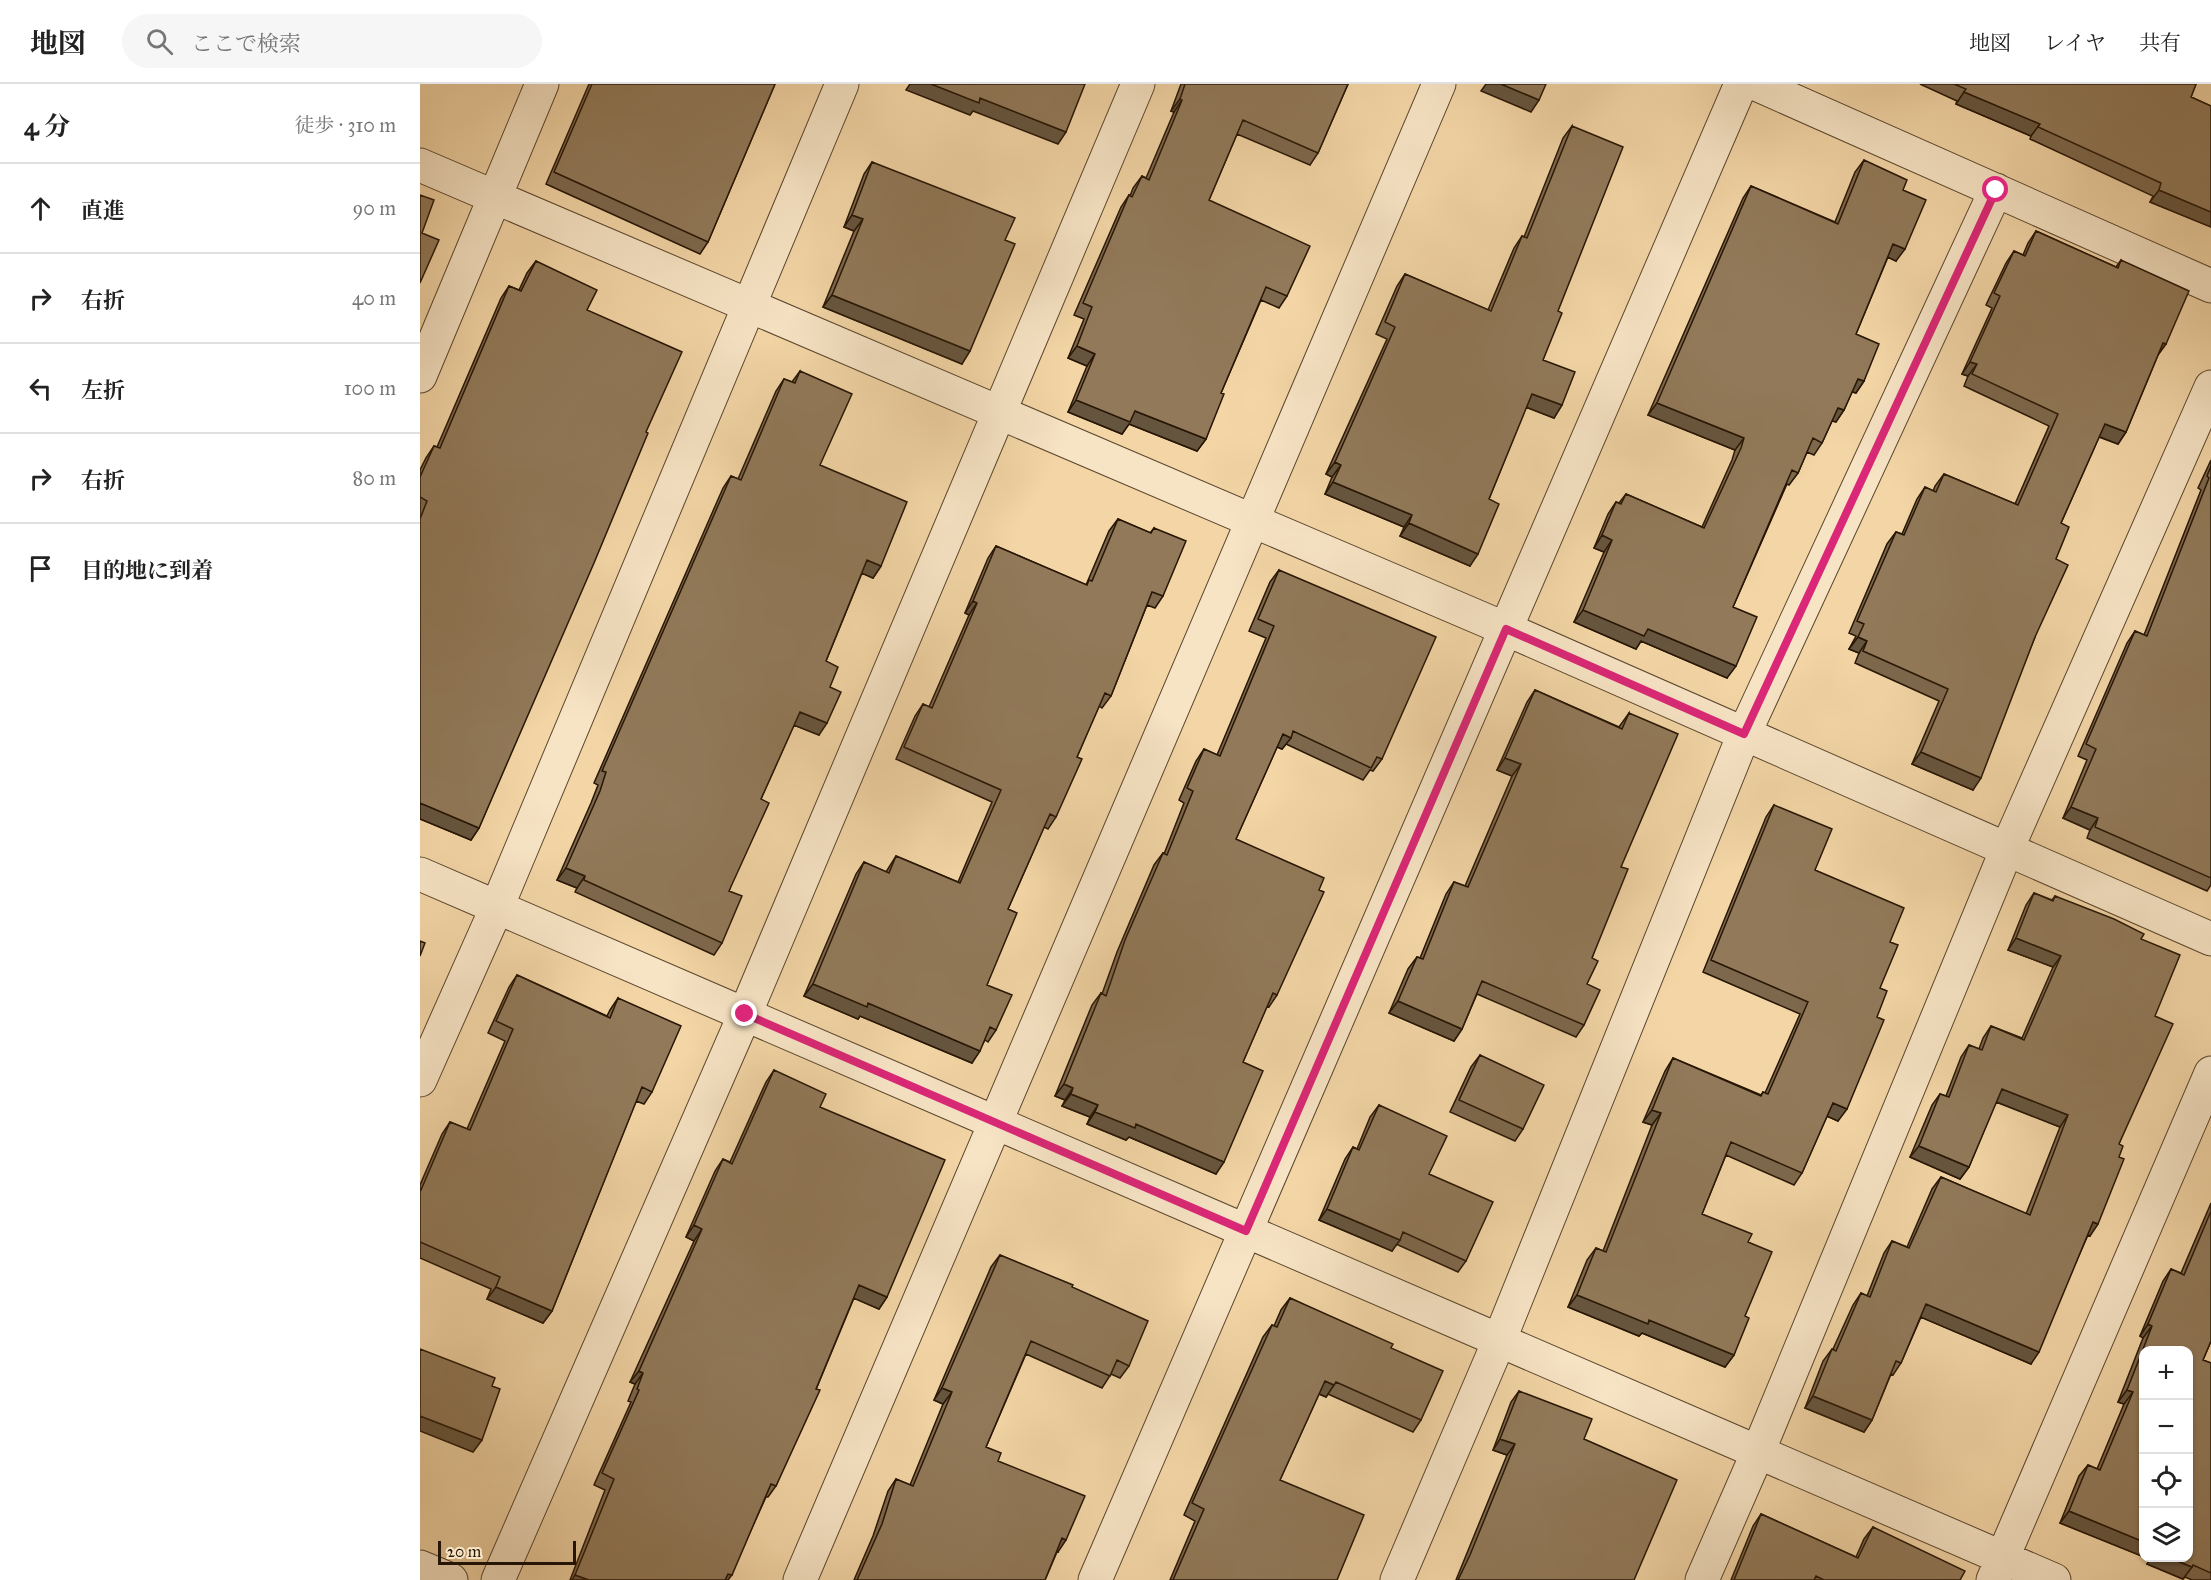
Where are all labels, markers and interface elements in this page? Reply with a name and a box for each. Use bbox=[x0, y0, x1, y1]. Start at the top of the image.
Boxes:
search box bbox=[122, 14, 542, 68]
icon: search bbox=[143, 25, 176, 58]
text: 地図 bbox=[30, 26, 86, 61]
text: ここで検索 bbox=[191, 30, 301, 57]
text: 地図 bbox=[1969, 30, 2011, 56]
text: レイヤ bbox=[2044, 30, 2106, 56]
text: 共有 bbox=[2139, 30, 2181, 56]
text: 4 分 bbox=[24, 110, 70, 142]
text: 徒歩 · 310 m bbox=[294, 113, 396, 137]
route start bbox=[1982, 176, 2008, 202]
icon: ahead bbox=[24, 192, 57, 225]
text: 90 m bbox=[353, 196, 396, 220]
text: 直進 bbox=[81, 197, 125, 224]
icon: right bbox=[24, 282, 57, 315]
text: 40 m bbox=[352, 286, 396, 310]
text: 右折 bbox=[81, 287, 125, 314]
icon: left bbox=[24, 372, 57, 405]
text: 100 m bbox=[344, 376, 396, 400]
text: 左折 bbox=[81, 377, 125, 404]
icon: right bbox=[24, 462, 57, 495]
text: 80 m bbox=[353, 466, 396, 490]
text: 右折 bbox=[81, 467, 125, 494]
icon: arrive bbox=[24, 552, 57, 585]
text: 目的地に到着 bbox=[81, 557, 213, 584]
route end bbox=[731, 1000, 757, 1026]
map controls bbox=[2139, 1346, 2193, 1562]
button: + bbox=[2139, 1346, 2193, 1400]
button: − bbox=[2139, 1400, 2193, 1454]
button: locate bbox=[2139, 1454, 2193, 1508]
button: layers bbox=[2139, 1508, 2193, 1562]
scale bar bbox=[438, 1538, 576, 1566]
text: 20 m bbox=[447, 1542, 481, 1561]

